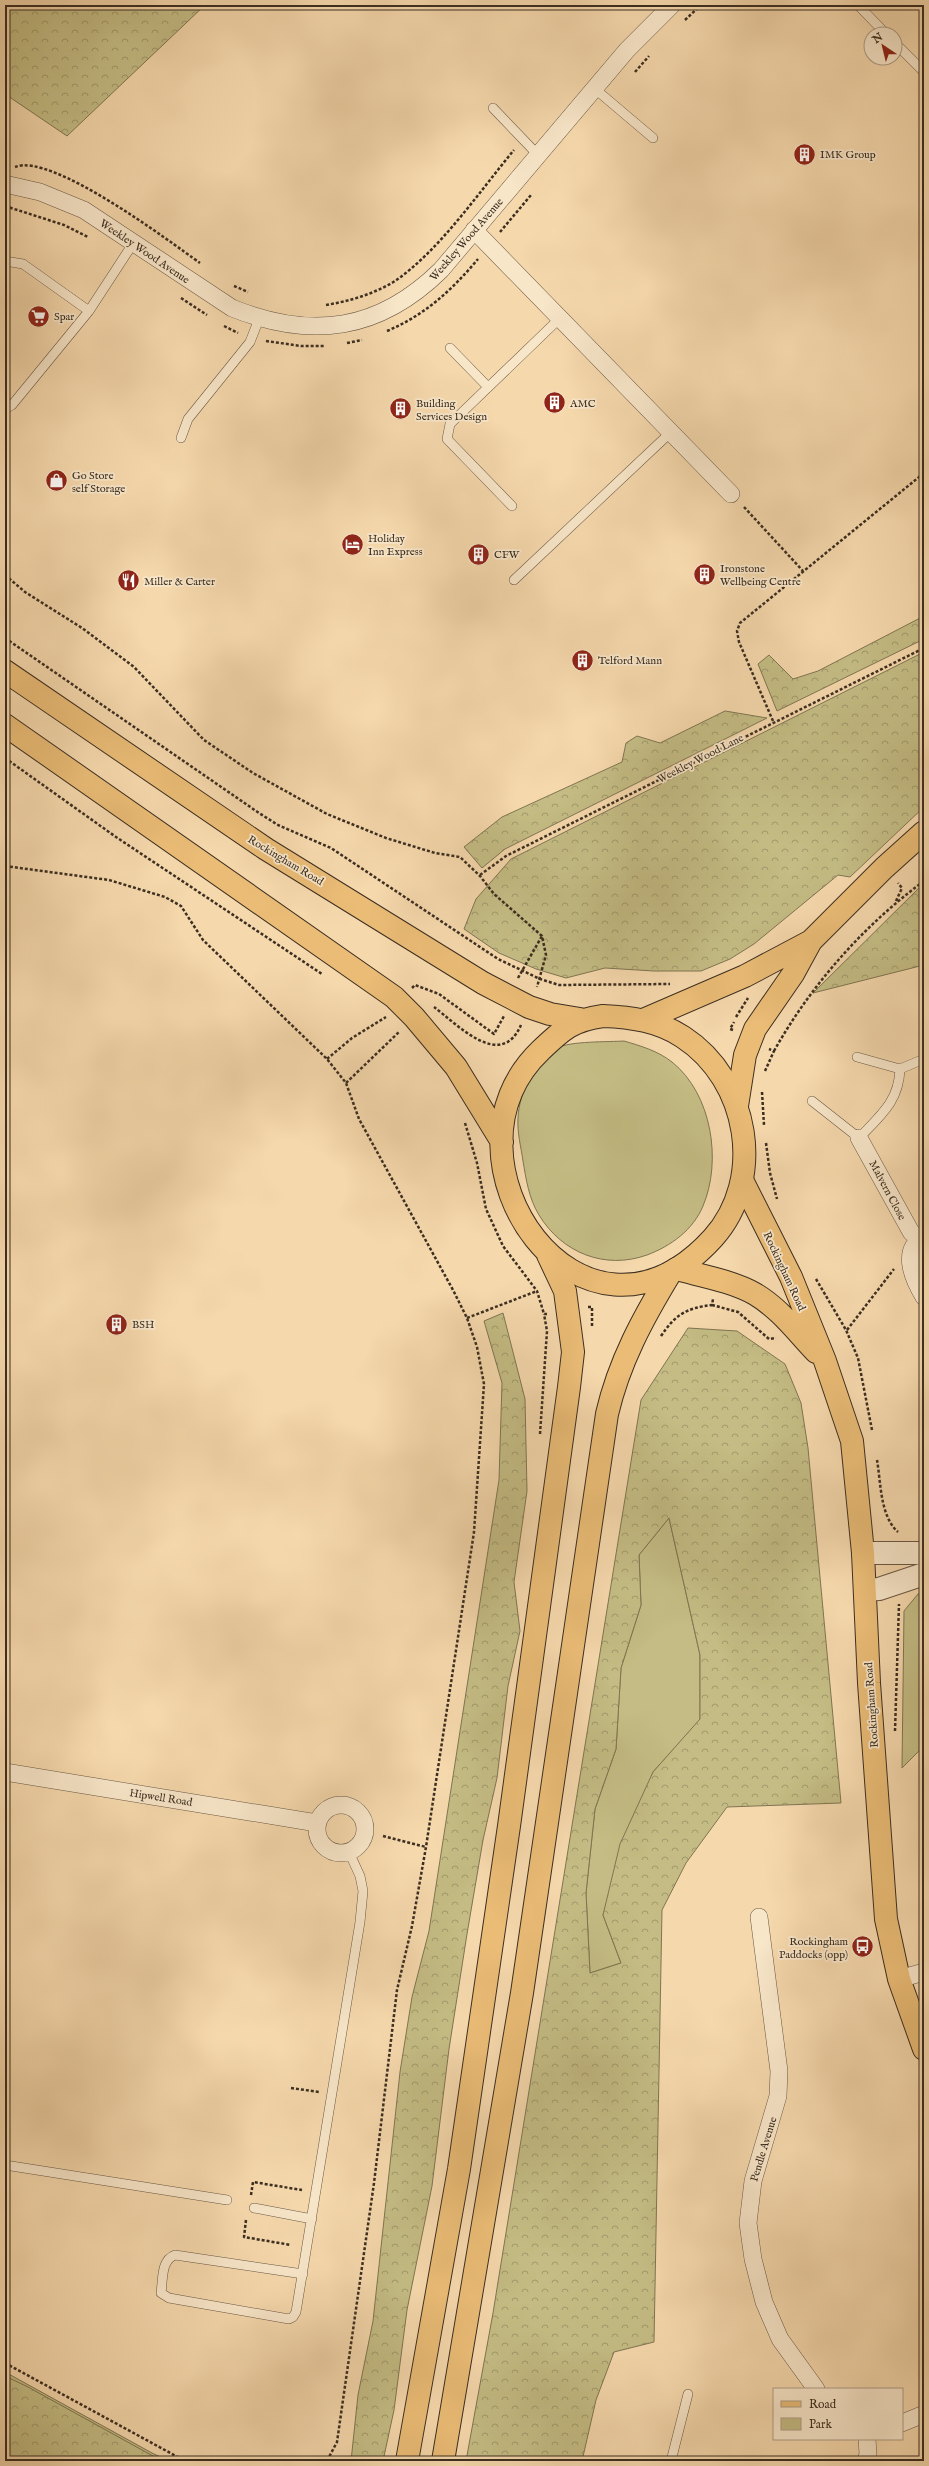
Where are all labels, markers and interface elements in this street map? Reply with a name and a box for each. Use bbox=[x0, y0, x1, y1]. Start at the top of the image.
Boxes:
north arrow bbox=[863, 26, 903, 66]
text: N bbox=[869, 30, 886, 48]
building icon: IMK Group bbox=[792, 141, 818, 167]
place label: IMK Group bbox=[820, 148, 876, 162]
street label: Weekley Wood Avenue bbox=[427, 195, 507, 284]
street label: Weekley Wood Avenue bbox=[97, 217, 192, 287]
supermarket icon: Spar bbox=[26, 303, 52, 329]
place label: Spar bbox=[54, 310, 74, 324]
building icon: AMC bbox=[542, 390, 568, 416]
building icon: Building Services Design bbox=[387, 396, 413, 422]
place label: Building Services Design bbox=[416, 397, 487, 424]
place label: AMC bbox=[569, 397, 596, 411]
shop icon: Go Store self Storage bbox=[43, 468, 69, 494]
place label: Go Store self Storage bbox=[72, 469, 125, 496]
hotel icon: Holiday Inn Express bbox=[340, 531, 366, 557]
place label: Holiday Inn Express bbox=[368, 532, 423, 559]
building icon: CFW bbox=[466, 541, 492, 567]
place label: CFW bbox=[494, 548, 520, 562]
building icon: Ironstone Wellbeing Centre bbox=[691, 561, 717, 587]
place label: Ironstone Wellbeing Centre bbox=[720, 562, 801, 589]
restaurant icon: Miller & Carter bbox=[116, 568, 142, 594]
place label: Miller & Carter bbox=[144, 575, 215, 589]
building icon: Telford Mann bbox=[570, 647, 596, 673]
place label: Telford Mann bbox=[598, 654, 662, 668]
street label: Weekley Wood Lane bbox=[655, 731, 746, 787]
street label: Rockingham Road bbox=[245, 833, 326, 889]
street label: Malvern Close bbox=[865, 1158, 909, 1223]
street label: Rockingham Road bbox=[760, 1229, 809, 1313]
building icon: BSH bbox=[103, 1311, 129, 1337]
place label: BSH bbox=[132, 1318, 155, 1332]
street label: Rockingham Road bbox=[862, 1661, 882, 1748]
street label: Hipwell Road bbox=[128, 1786, 194, 1810]
bus stop icon: Rockingham Paddocks (opp) bbox=[850, 1934, 876, 1960]
place label: Rockingham Paddocks (opp) bbox=[779, 1935, 848, 1962]
street label: Pendle Avenue bbox=[747, 2115, 780, 2183]
legend bbox=[773, 2388, 903, 2440]
text: Road bbox=[809, 2397, 837, 2412]
text: Park bbox=[809, 2417, 832, 2432]

